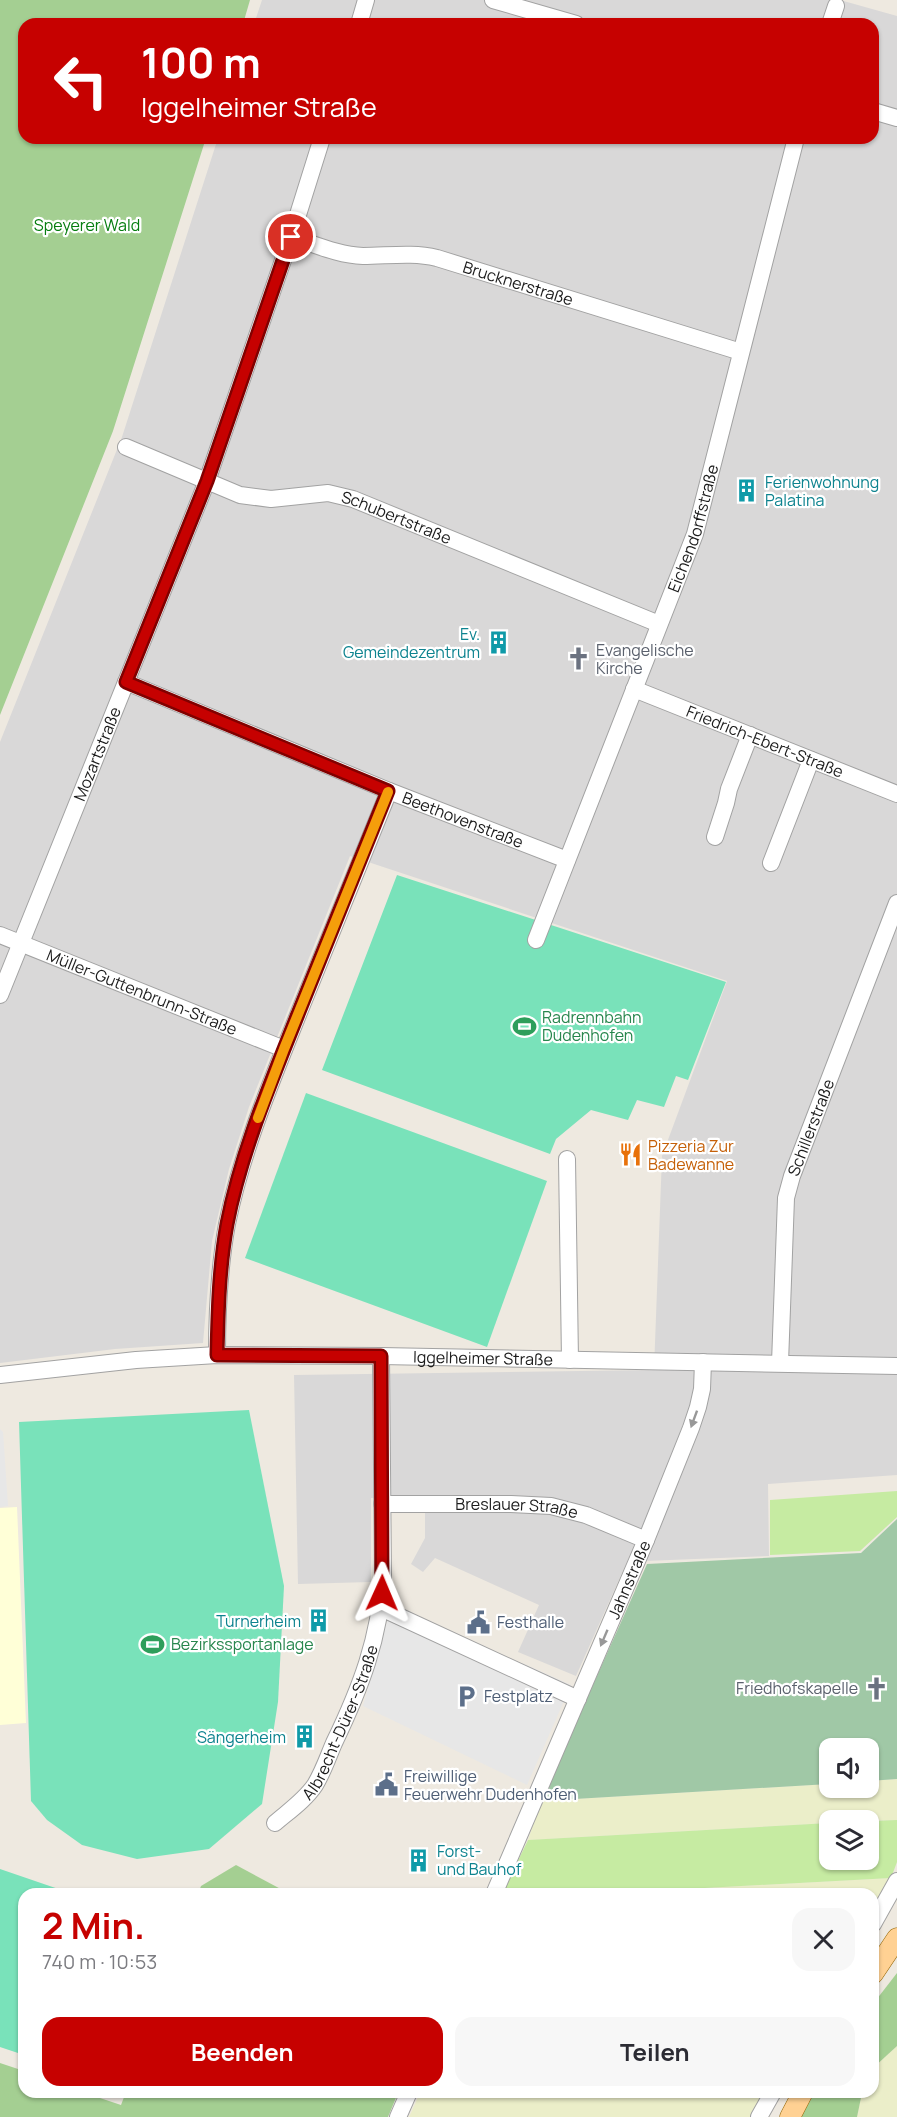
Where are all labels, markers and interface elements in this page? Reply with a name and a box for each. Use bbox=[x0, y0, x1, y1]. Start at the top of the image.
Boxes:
text: 100 m bbox=[141, 33, 261, 91]
icon: left bbox=[42, 42, 120, 120]
text: Iggelheimer Straße bbox=[141, 88, 377, 125]
pin bbox=[265, 211, 316, 262]
park label: Speyerer Wald bbox=[34, 214, 140, 236]
icon: arrive bbox=[274, 220, 307, 253]
street label: Brucknerstraße bbox=[460, 256, 576, 311]
street label: Eichendorffstraße bbox=[662, 462, 723, 595]
place label: Ferienwohnung Palatina bbox=[765, 471, 879, 511]
building icon: Ferienwohnung Palatina bbox=[734, 478, 760, 504]
street label: Schubertstraße bbox=[339, 486, 455, 549]
place label: Ev. Gemeindezentrum bbox=[343, 623, 480, 663]
building icon: Ev. Gemeindezentrum bbox=[485, 630, 511, 656]
place label: Evangelische Kirche bbox=[596, 639, 694, 679]
church icon: Evangelische Kirche bbox=[565, 646, 591, 672]
street label: Friedrich-Ebert-Straße bbox=[683, 700, 847, 783]
street label: Mozartstraße bbox=[68, 703, 126, 804]
street label: Beethovenstraße bbox=[399, 786, 527, 853]
street label: Müller-Guttenbrunn-Straße bbox=[43, 944, 241, 1040]
place label: Radrennbahn Dudenhofen bbox=[542, 1006, 642, 1046]
sports icon: Radrennbahn Dudenhofen bbox=[511, 1013, 537, 1039]
street label: Schillerstraße bbox=[782, 1076, 839, 1179]
place label: Pizzeria Zur Badewanne bbox=[648, 1135, 734, 1175]
restaurant icon: Pizzeria Zur Badewanne bbox=[617, 1142, 643, 1168]
street label: Iggelheimer Straße bbox=[413, 1346, 553, 1370]
one-way arrow bbox=[689, 1410, 699, 1428]
street label: Breslauer Straße bbox=[455, 1493, 580, 1524]
street label: Jahnstraße bbox=[602, 1537, 656, 1622]
position arrow bbox=[350, 1561, 414, 1625]
building icon: Turnerheim bbox=[306, 1608, 332, 1634]
public building icon: Festhalle bbox=[466, 1609, 492, 1635]
place label: Turnerheim bbox=[216, 1610, 301, 1632]
place label: Festhalle bbox=[497, 1611, 564, 1633]
one-way arrow bbox=[599, 1629, 608, 1647]
sports icon: Bezirkssportanlage bbox=[140, 1631, 166, 1657]
place label: Bezirkssportanlage bbox=[171, 1633, 314, 1655]
street label: Albrecht-Dürer-Straße bbox=[297, 1642, 383, 1805]
church icon: Friedhofskapelle bbox=[863, 1675, 889, 1701]
place label: Friedhofskapelle bbox=[736, 1677, 858, 1699]
parking icon: Festplatz bbox=[453, 1683, 479, 1709]
place label: Festplatz bbox=[484, 1685, 553, 1707]
building icon: Sängerheim bbox=[291, 1724, 317, 1750]
place label: Sängerheim bbox=[197, 1726, 286, 1748]
map controls bbox=[819, 1738, 879, 1870]
button: sound bbox=[819, 1738, 879, 1798]
place label: Freiwillige Feuerwehr Dudenhofen bbox=[404, 1765, 577, 1805]
public building icon: Freiwillige Feuerwehr Dudenhofen bbox=[373, 1772, 399, 1798]
button: layers bbox=[819, 1810, 879, 1870]
place label: Forst- und Bauhof bbox=[437, 1840, 522, 1880]
building icon: Forst- und Bauhof bbox=[406, 1847, 432, 1873]
text: 2 Min. bbox=[42, 1901, 145, 1950]
button: close bbox=[792, 1908, 855, 1971]
text: 740 m · 10:53 bbox=[42, 1948, 157, 1975]
button: Beenden bbox=[42, 2017, 443, 2086]
button: Teilen bbox=[455, 2017, 855, 2086]

